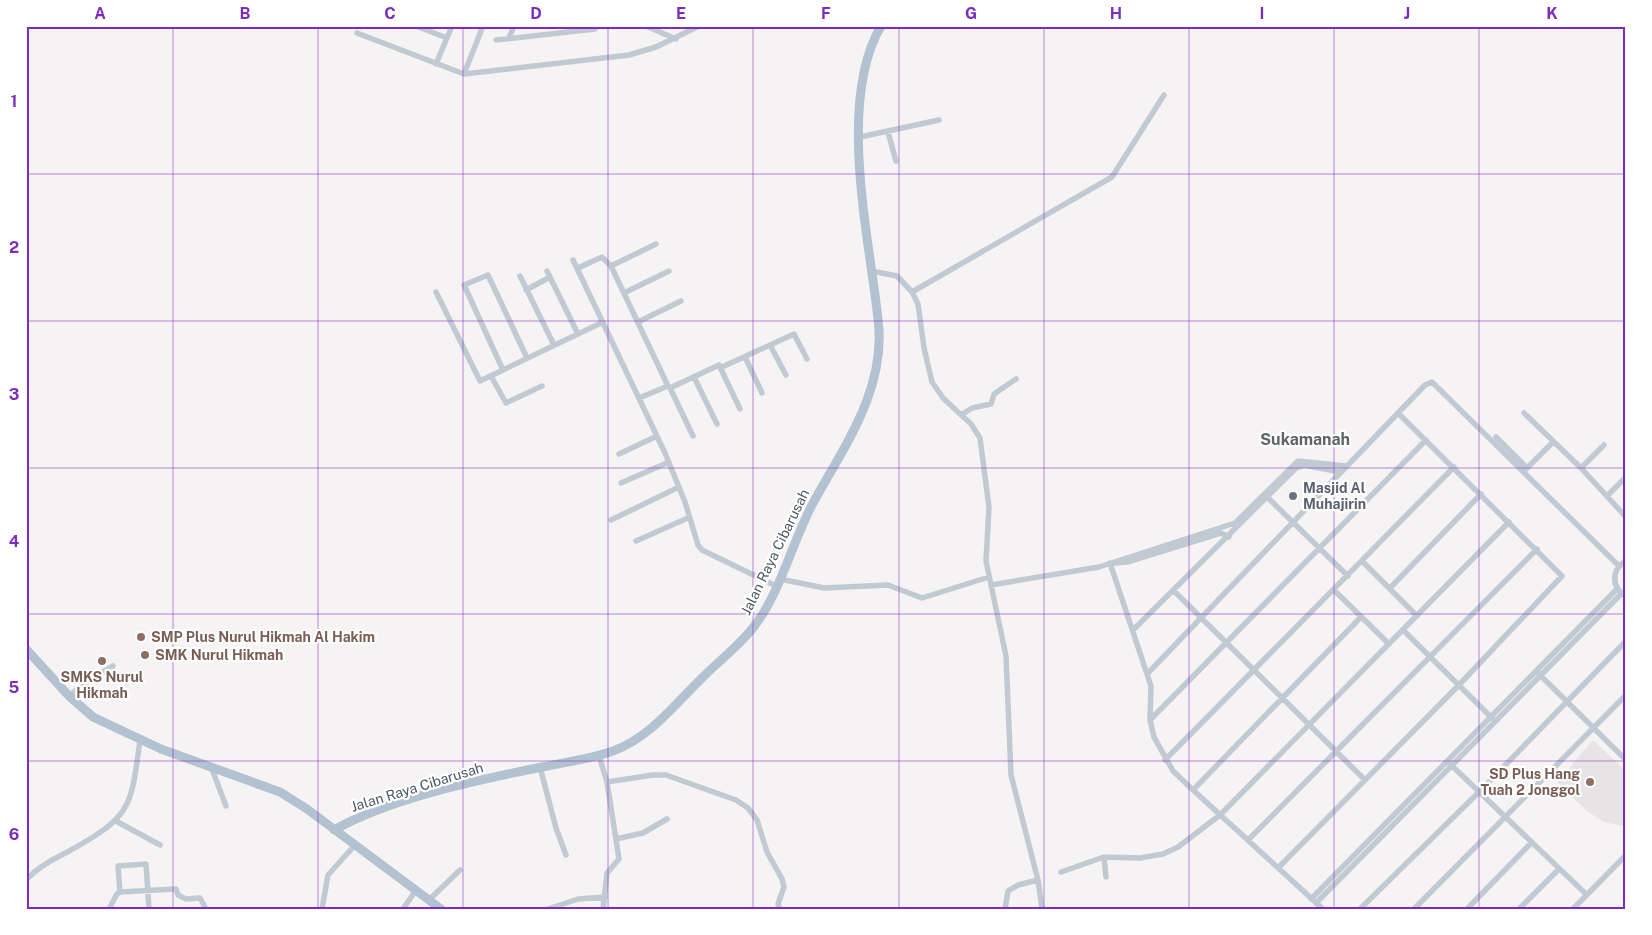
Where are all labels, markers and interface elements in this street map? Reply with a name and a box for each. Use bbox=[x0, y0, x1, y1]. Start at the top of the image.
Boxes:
text: A bbox=[94, 4, 106, 23]
text: B bbox=[240, 4, 251, 23]
text: C bbox=[384, 4, 396, 23]
text: D bbox=[530, 4, 542, 23]
text: E bbox=[676, 4, 686, 23]
text: F bbox=[821, 4, 831, 23]
text: G bbox=[965, 4, 977, 23]
text: H bbox=[1110, 4, 1122, 23]
text: I bbox=[1260, 4, 1264, 23]
text: J bbox=[1404, 4, 1410, 23]
text: K bbox=[1546, 4, 1558, 23]
text: 1 bbox=[11, 92, 17, 111]
text: 2 bbox=[9, 238, 19, 257]
text: 3 bbox=[9, 385, 19, 404]
district label: Sukamanah bbox=[1260, 430, 1350, 449]
place label: Masjid Al Muhajirin bbox=[1303, 480, 1366, 512]
street label: Jalan Raya Cibarusah bbox=[738, 487, 812, 617]
marker: Masjid Al Muhajirin bbox=[1287, 490, 1299, 502]
text: 4 bbox=[9, 532, 20, 551]
place label: SMP Plus Nurul Hikmah Al Hakim bbox=[151, 629, 375, 645]
marker: SMP Plus Nurul Hikmah Al Hakim bbox=[135, 631, 147, 643]
place label: SMK Nurul Hikmah bbox=[155, 647, 283, 663]
marker: SMK Nurul Hikmah bbox=[139, 649, 151, 661]
marker: SMKS Nurul Hikmah bbox=[96, 655, 108, 667]
place label: SMKS Nurul Hikmah bbox=[61, 669, 144, 701]
text: 5 bbox=[9, 678, 20, 697]
street label: Jalan Raya Cibarusah bbox=[349, 759, 485, 815]
place label: SD Plus Hang Tuah 2 Jonggol bbox=[1481, 766, 1580, 798]
marker: SD Plus Hang Tuah 2 Jonggol bbox=[1584, 776, 1596, 788]
text: 6 bbox=[9, 825, 19, 844]

